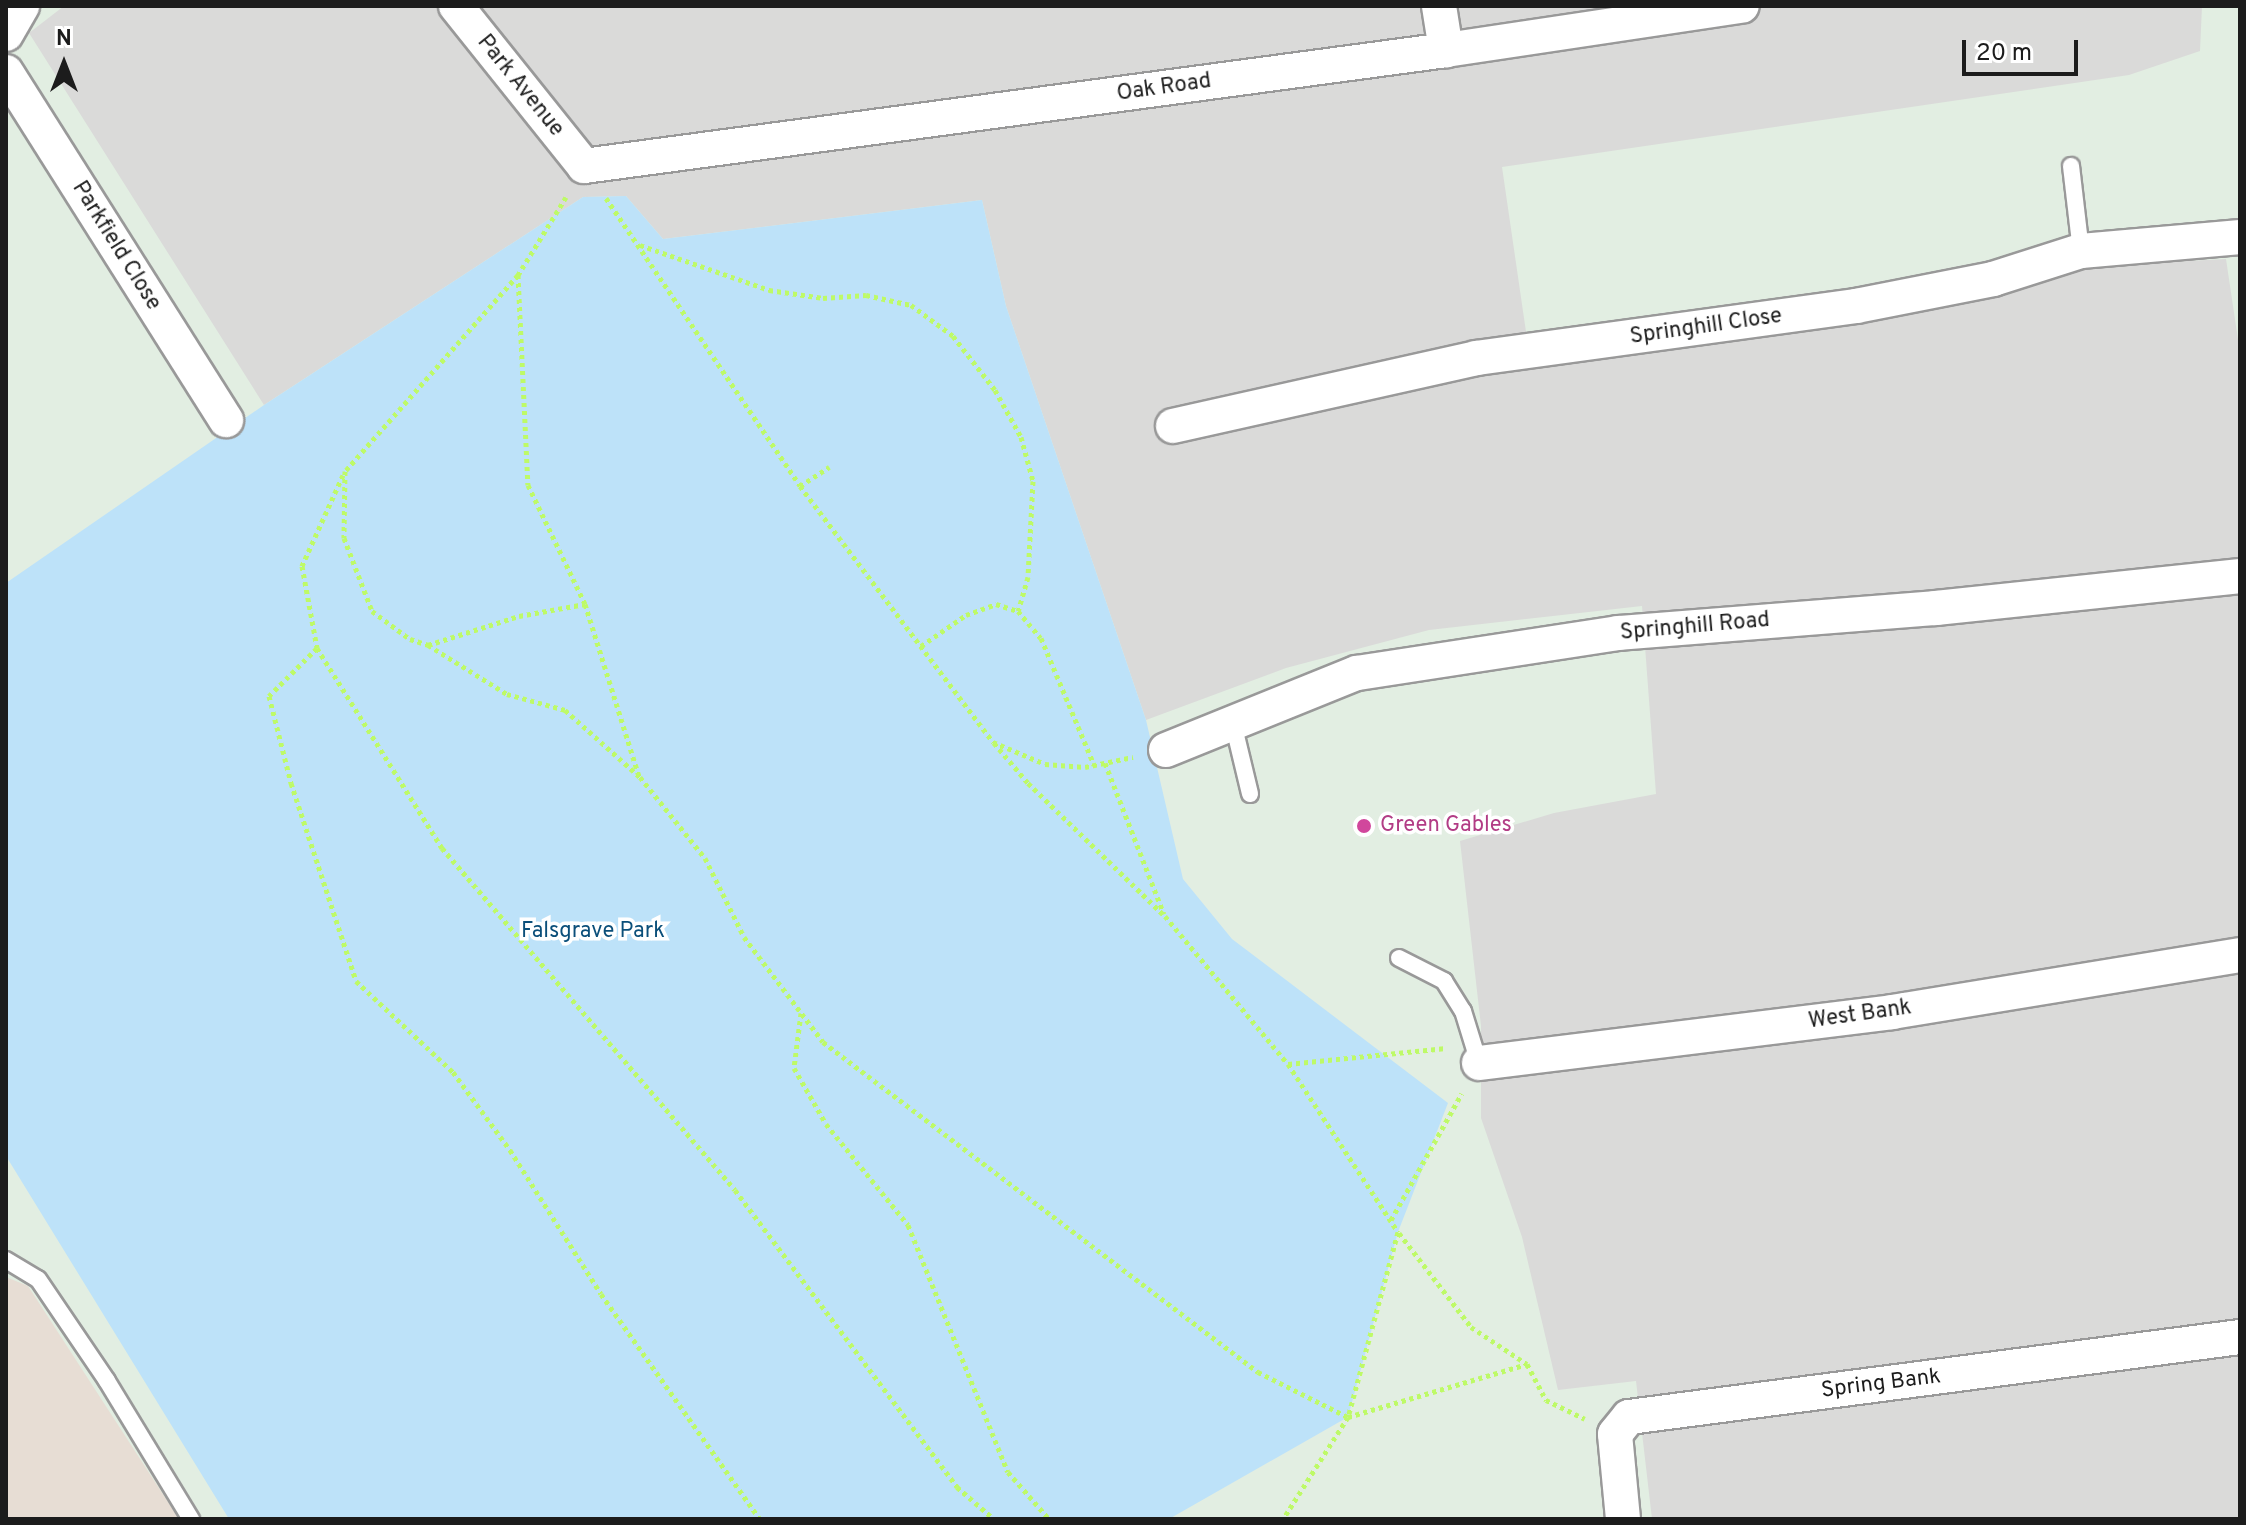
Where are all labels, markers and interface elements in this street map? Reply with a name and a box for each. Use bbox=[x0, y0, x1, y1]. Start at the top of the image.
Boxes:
north arrow bbox=[24, 24, 104, 104]
scale bar bbox=[1966, 24, 2082, 74]
text: N bbox=[56, 26, 72, 53]
street label: Park Avenue bbox=[471, 29, 569, 143]
text: 20 m bbox=[1976, 39, 2032, 69]
street label: Oak Road bbox=[1115, 68, 1213, 108]
street label: Parkfield Close bbox=[66, 177, 166, 315]
street label: Springhill Close bbox=[1628, 303, 1784, 351]
street label: Springhill Road bbox=[1619, 607, 1771, 647]
place label: Green Gables bbox=[1380, 813, 1512, 839]
marker: Green Gables bbox=[1355, 817, 1373, 835]
park label: Falsgrave Park bbox=[521, 919, 665, 945]
street label: West Bank bbox=[1807, 995, 1913, 1035]
street label: Spring Bank bbox=[1820, 1364, 1942, 1404]

